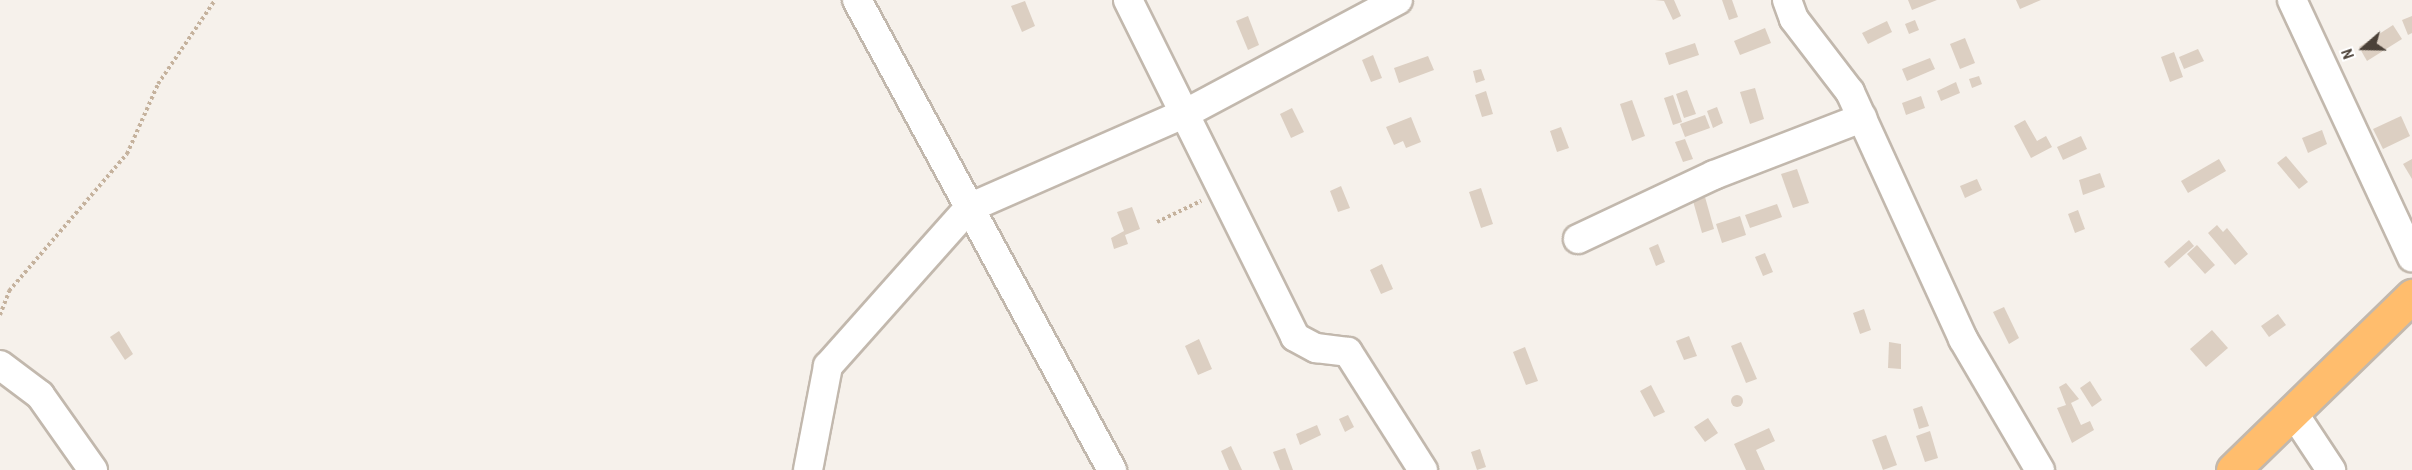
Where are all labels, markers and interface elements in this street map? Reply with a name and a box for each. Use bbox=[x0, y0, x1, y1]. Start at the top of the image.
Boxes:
north arrow bbox=[2334, 18, 2394, 78]
text: N bbox=[2335, 46, 2359, 62]

